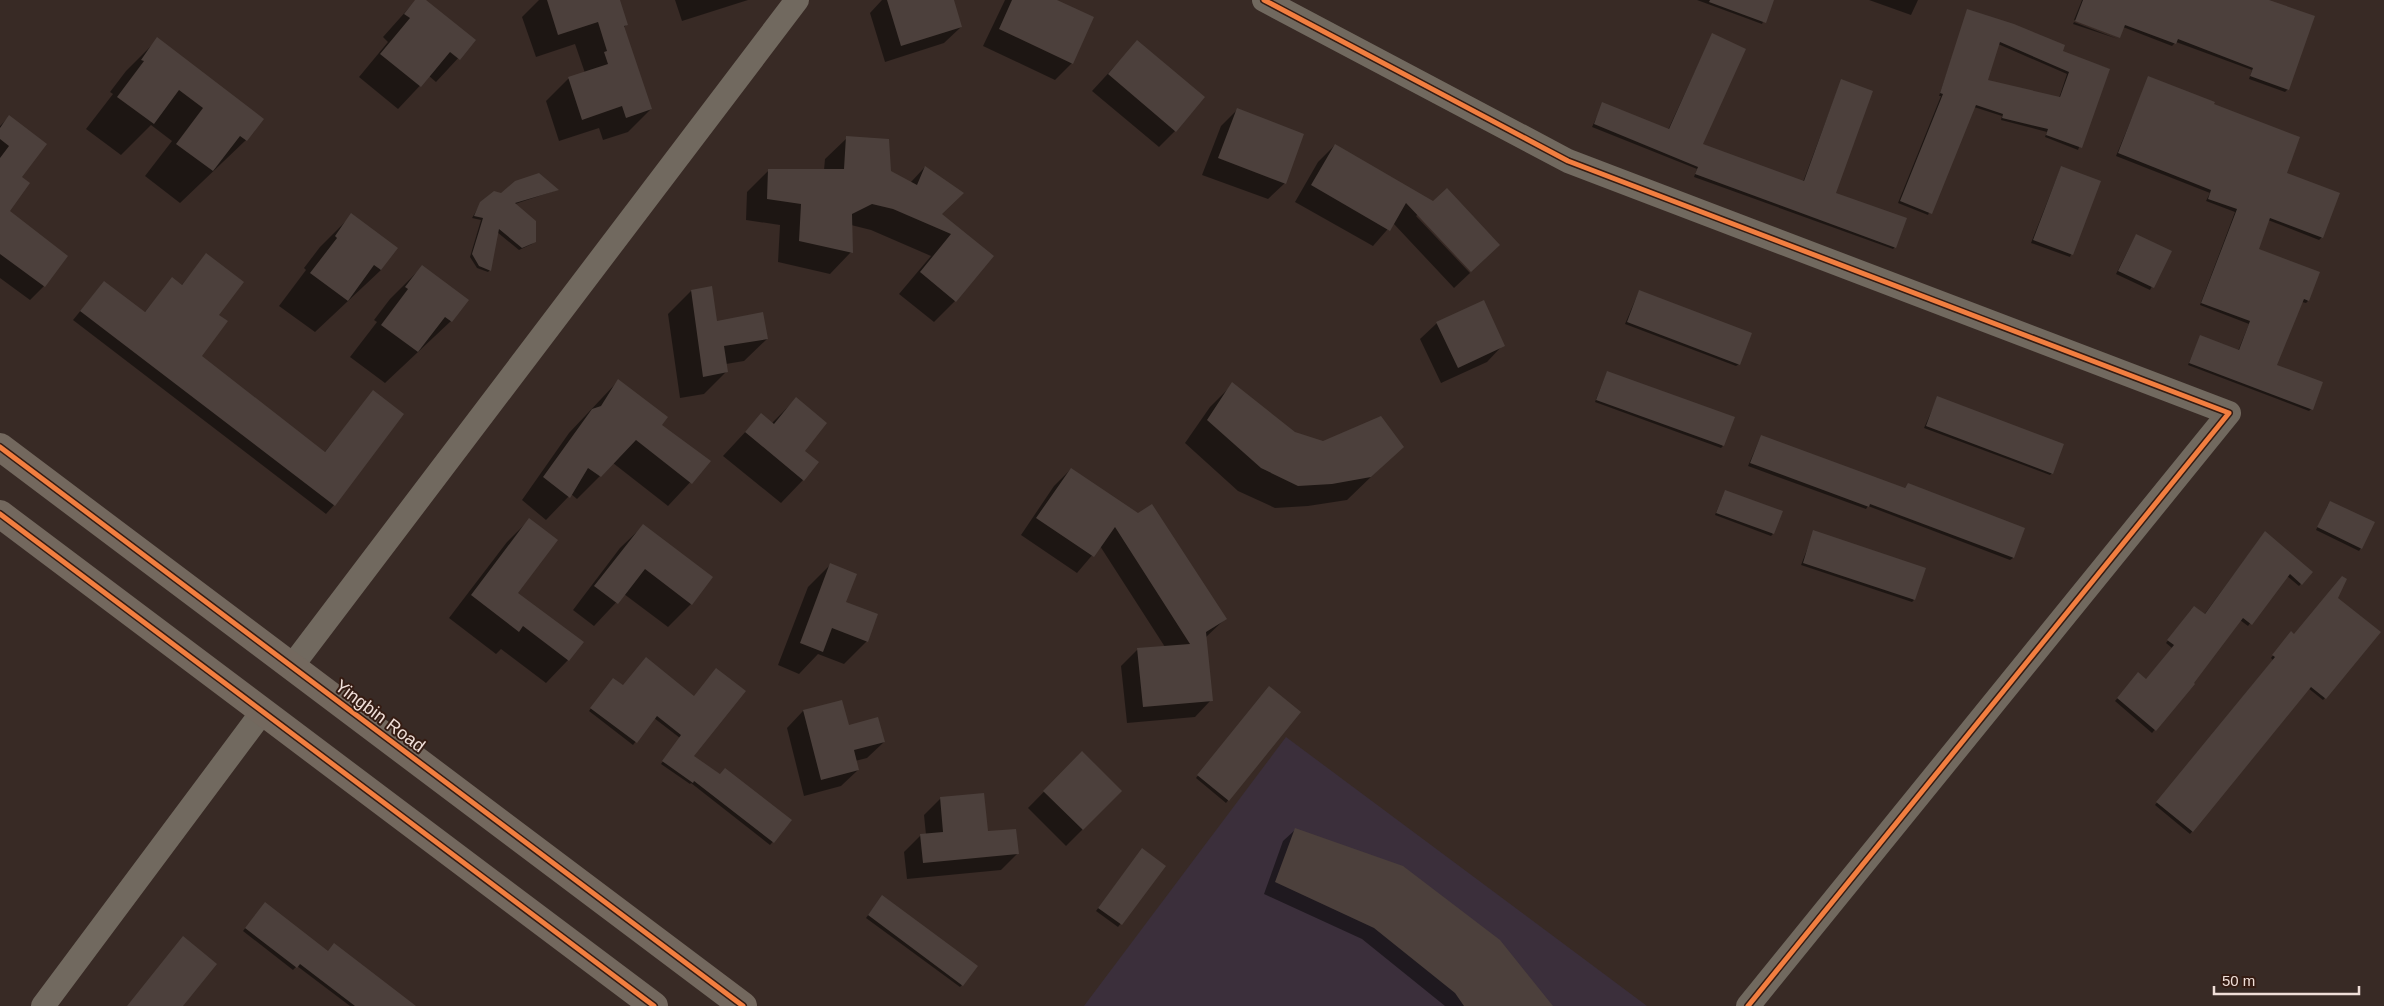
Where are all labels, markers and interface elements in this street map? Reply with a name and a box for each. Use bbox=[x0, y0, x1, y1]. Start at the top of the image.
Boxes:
street label: Yingbin Road bbox=[331, 676, 429, 756]
scale bar bbox=[2214, 964, 2359, 996]
text: 50 m bbox=[2222, 972, 2255, 989]

